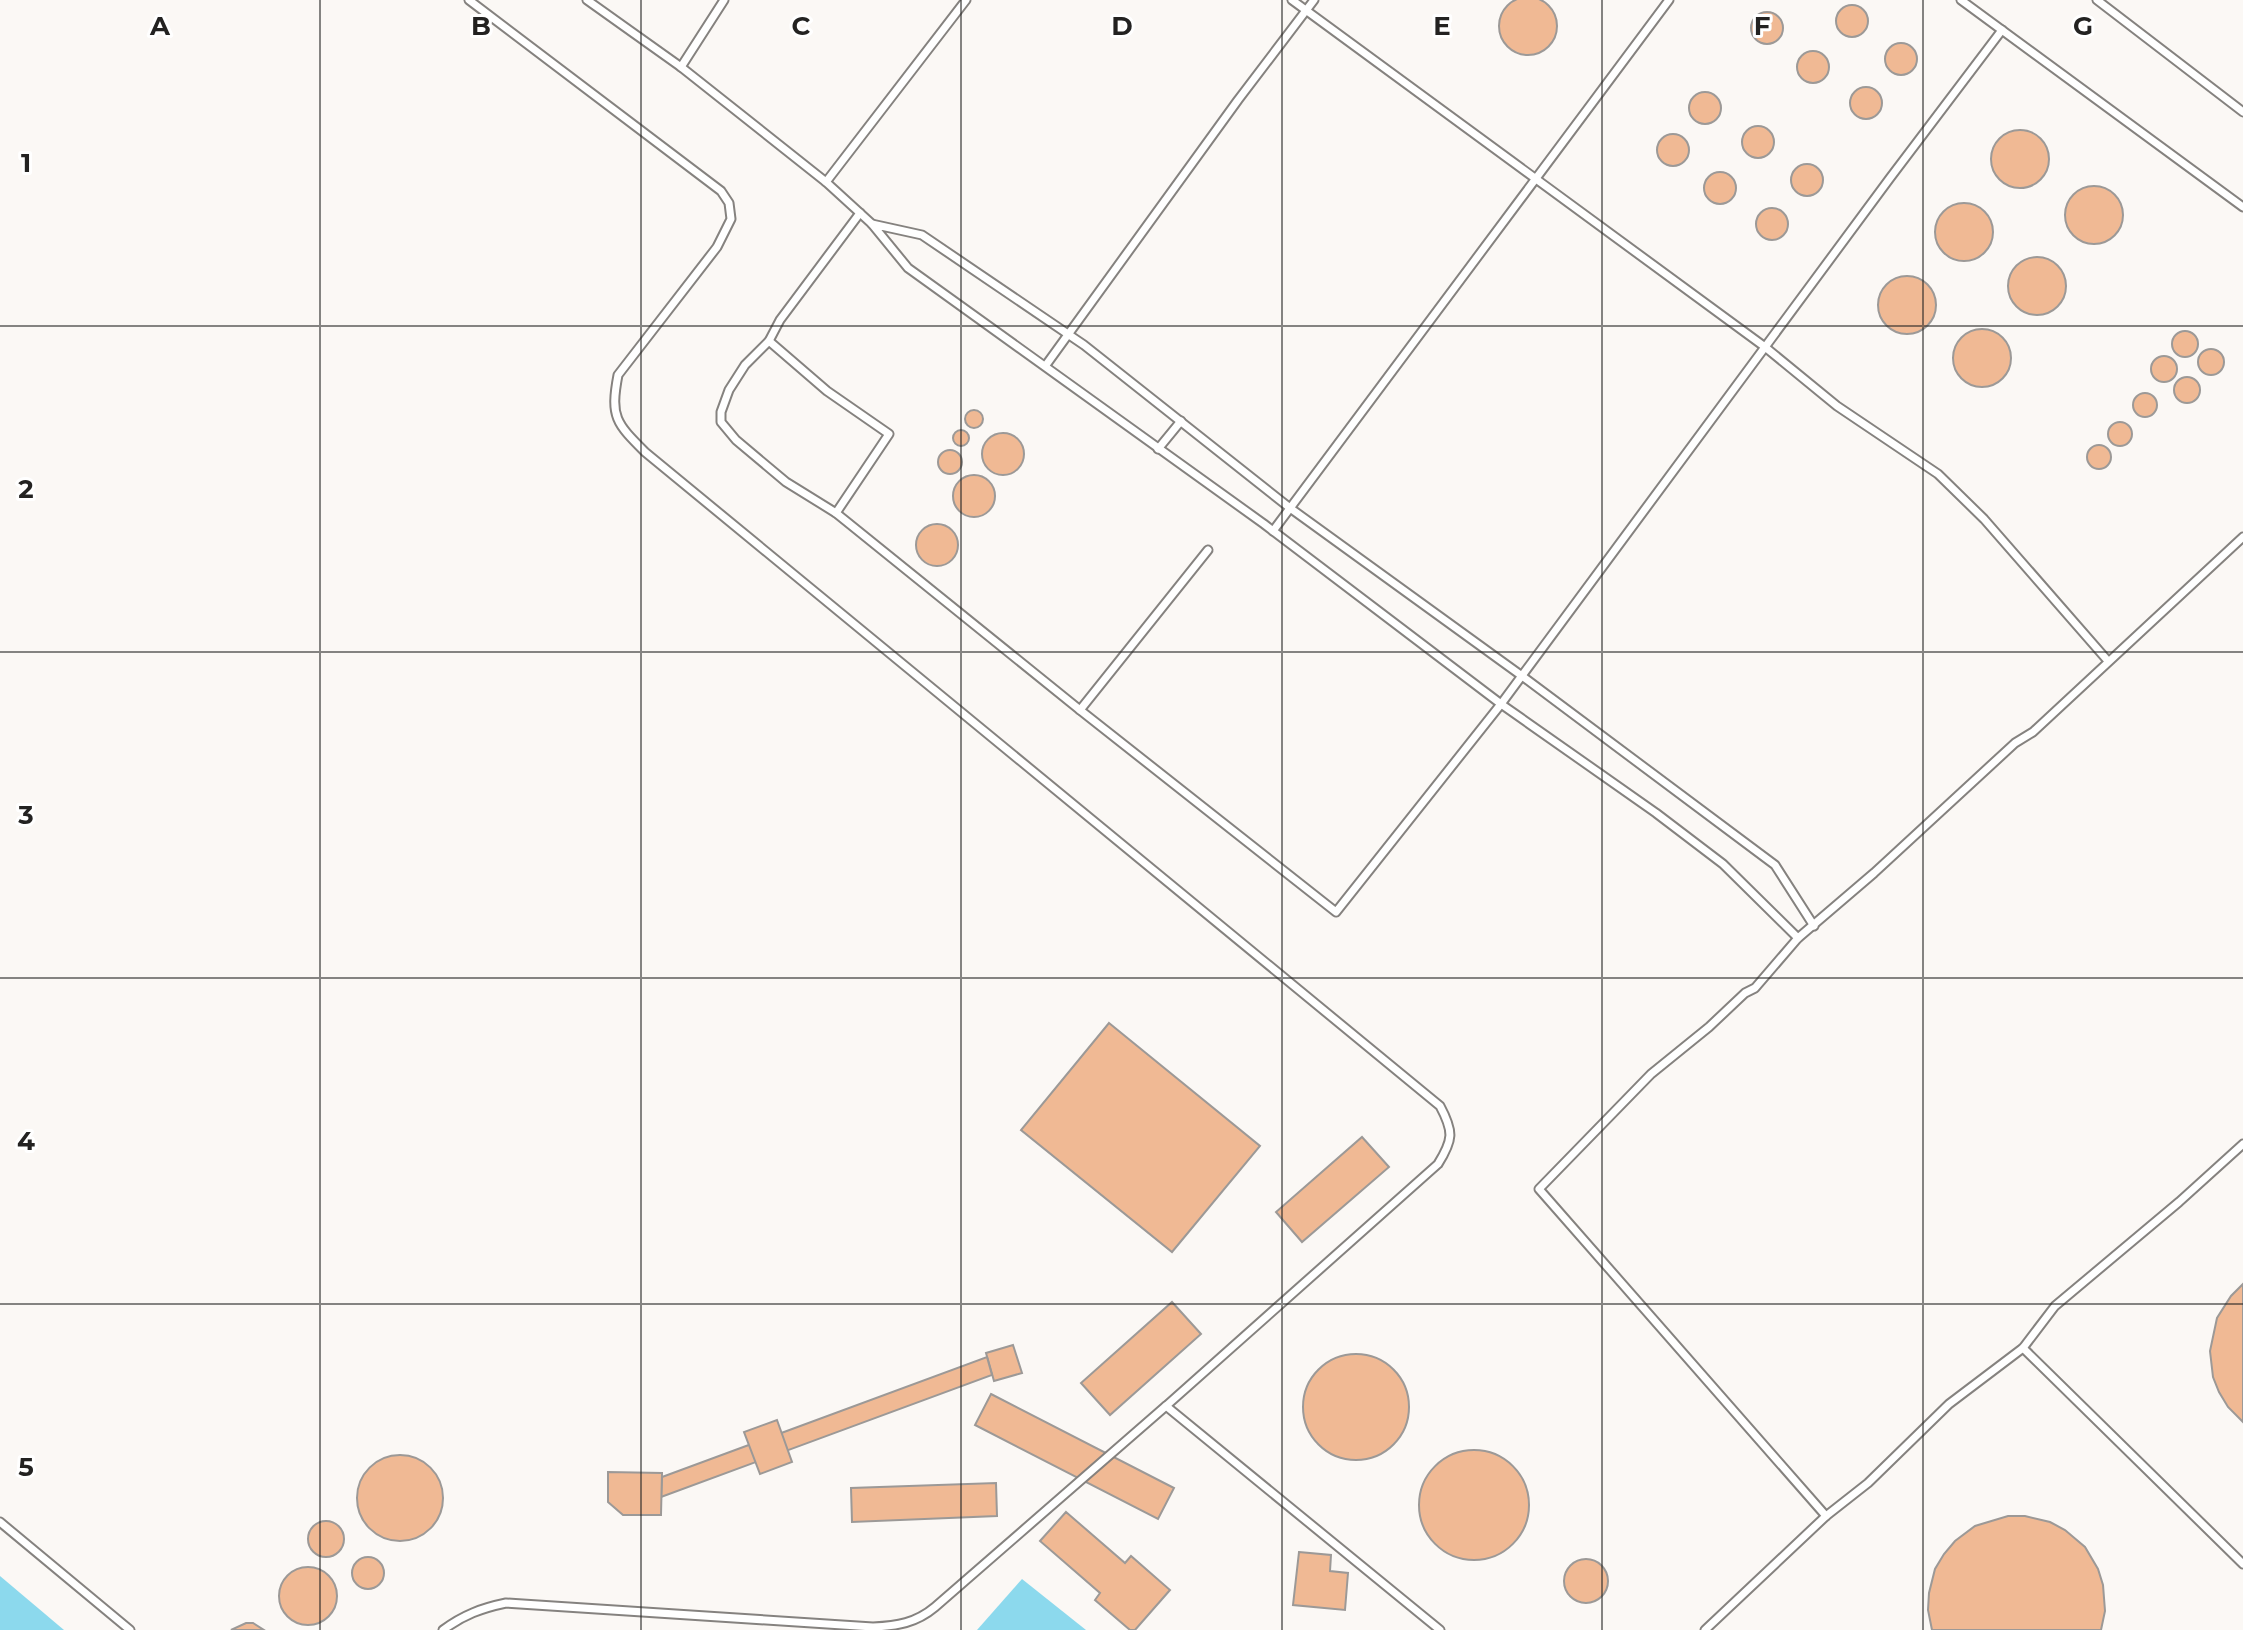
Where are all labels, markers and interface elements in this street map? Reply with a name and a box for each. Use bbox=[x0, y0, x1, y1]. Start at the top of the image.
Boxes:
text: A bbox=[149, 10, 171, 42]
text: B bbox=[471, 10, 491, 42]
text: C bbox=[792, 10, 811, 42]
text: D bbox=[1111, 10, 1133, 42]
text: E bbox=[1433, 10, 1451, 42]
text: F bbox=[1754, 10, 1770, 42]
text: G bbox=[2073, 10, 2093, 42]
text: 1 bbox=[21, 147, 31, 179]
text: 2 bbox=[18, 473, 34, 505]
text: 3 bbox=[17, 799, 34, 831]
text: 4 bbox=[17, 1125, 35, 1157]
text: 5 bbox=[18, 1451, 34, 1483]

